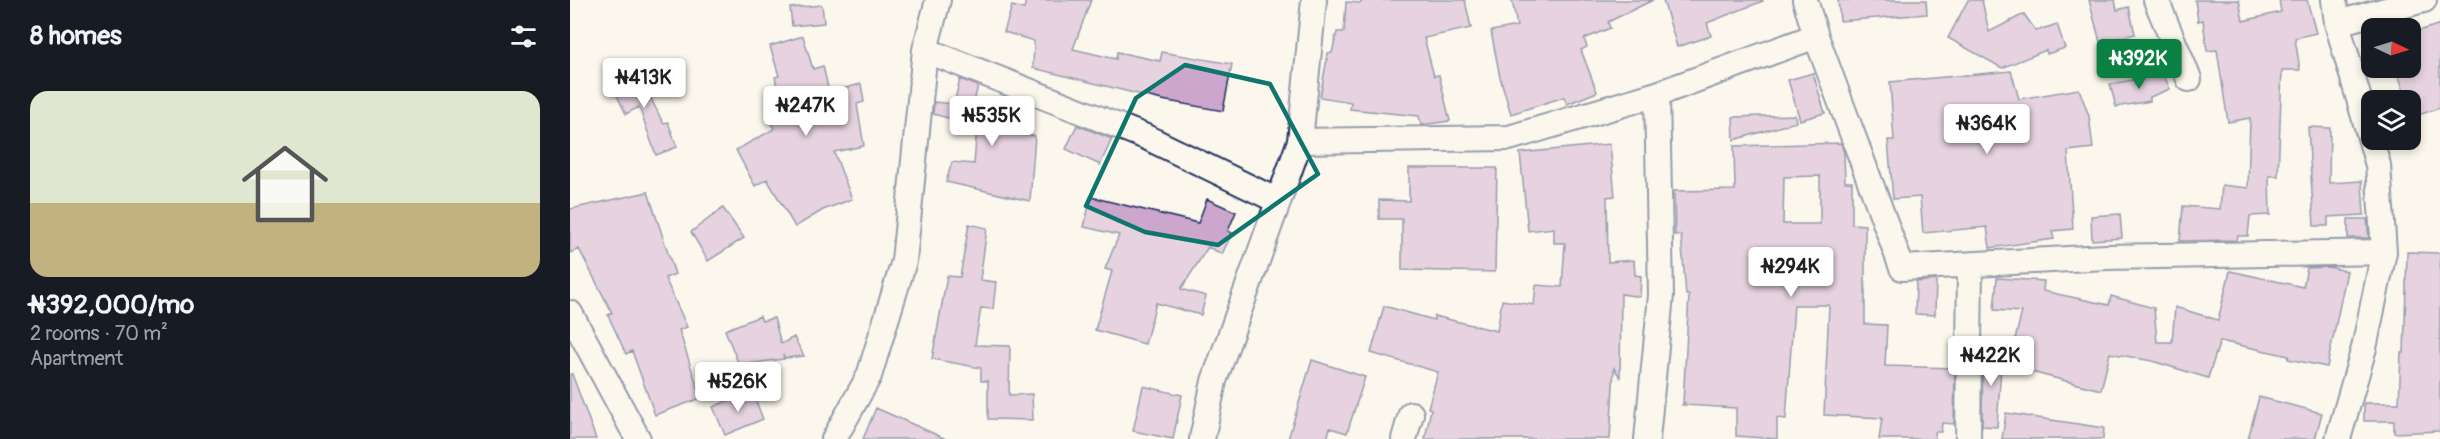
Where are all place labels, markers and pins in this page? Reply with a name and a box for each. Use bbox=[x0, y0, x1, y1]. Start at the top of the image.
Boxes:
pin: ₦392K bbox=[2097, 39, 2181, 90]
pin: ₦413K bbox=[602, 58, 686, 109]
pin: ₦247K bbox=[764, 86, 848, 137]
pin: ₦535K bbox=[950, 96, 1034, 147]
pin: ₦364K bbox=[1945, 104, 2029, 155]
pin: ₦294K bbox=[1749, 247, 1833, 298]
pin: ₦422K bbox=[1949, 336, 2033, 387]
pin: ₦526K bbox=[696, 362, 780, 413]

